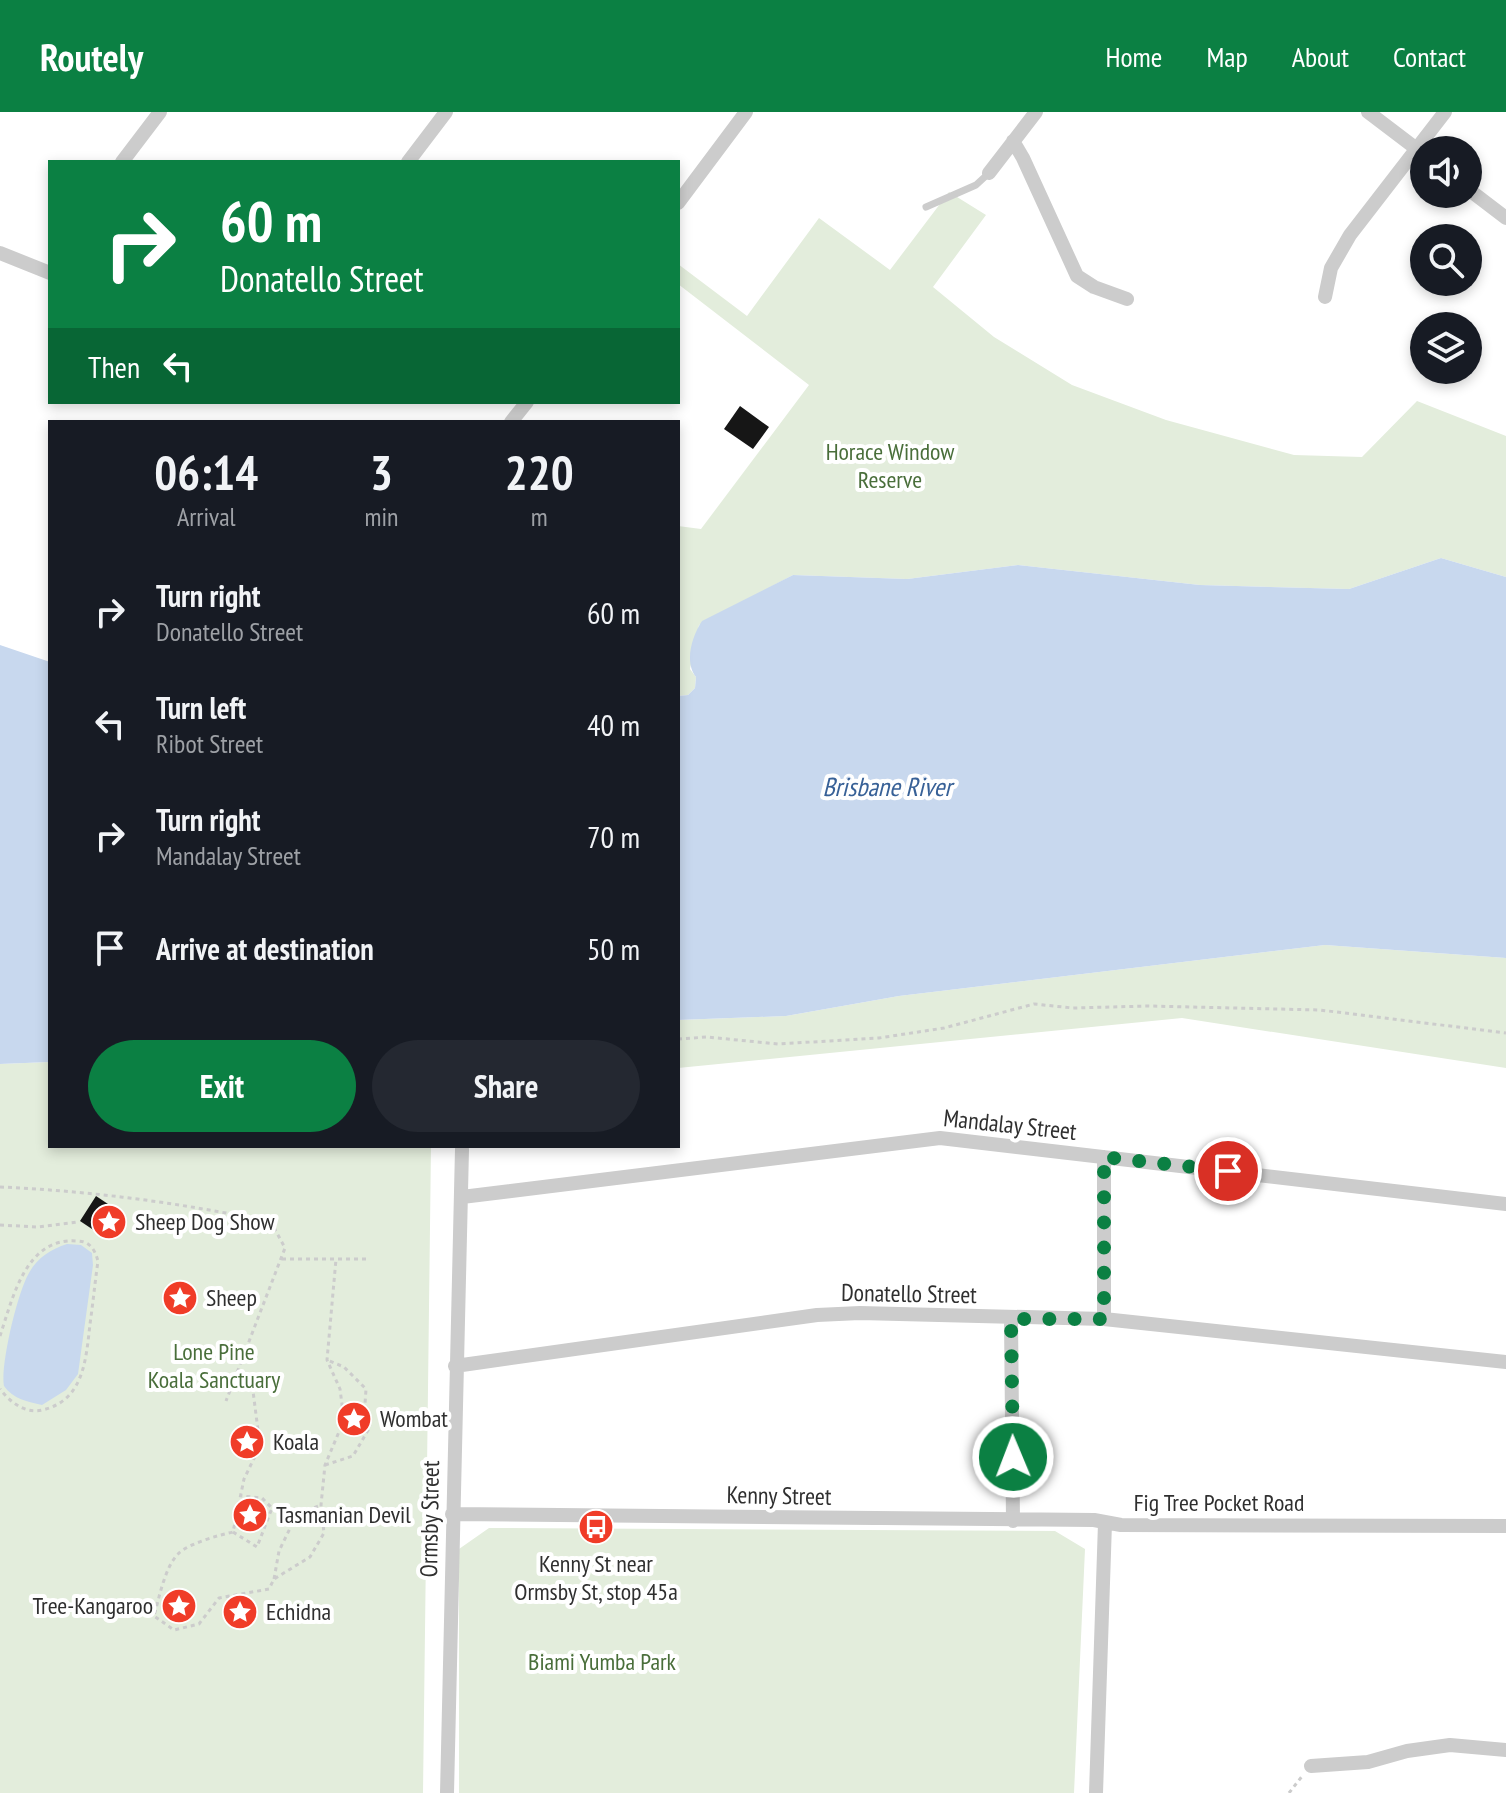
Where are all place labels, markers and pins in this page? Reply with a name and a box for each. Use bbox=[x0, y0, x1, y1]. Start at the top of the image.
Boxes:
pin bbox=[1194, 1137, 1262, 1205]
place icon: Sheep Dog Show bbox=[90, 1203, 128, 1241]
place label: Sheep Dog Show bbox=[135, 1206, 275, 1237]
place icon: Sheep bbox=[161, 1279, 199, 1317]
place label: Sheep bbox=[206, 1282, 257, 1313]
place icon: Wombat bbox=[335, 1400, 373, 1438]
place label: Wombat bbox=[380, 1403, 448, 1434]
place icon: Koala bbox=[228, 1423, 266, 1461]
place label: Koala bbox=[273, 1426, 319, 1457]
place icon: Tasmanian Devil bbox=[231, 1496, 269, 1534]
place label: Tasmanian Devil bbox=[276, 1499, 411, 1530]
bus stop icon: Kenny St near Ormsby St, stop 45a bbox=[577, 1508, 615, 1546]
place label: Kenny St near Ormsby St, stop 45a bbox=[514, 1548, 678, 1607]
place icon: Tree-Kangaroo bbox=[160, 1587, 198, 1625]
place label: Tree-Kangaroo bbox=[32, 1590, 153, 1621]
place icon: Echidna bbox=[221, 1593, 259, 1631]
place label: Echidna bbox=[266, 1596, 331, 1627]

